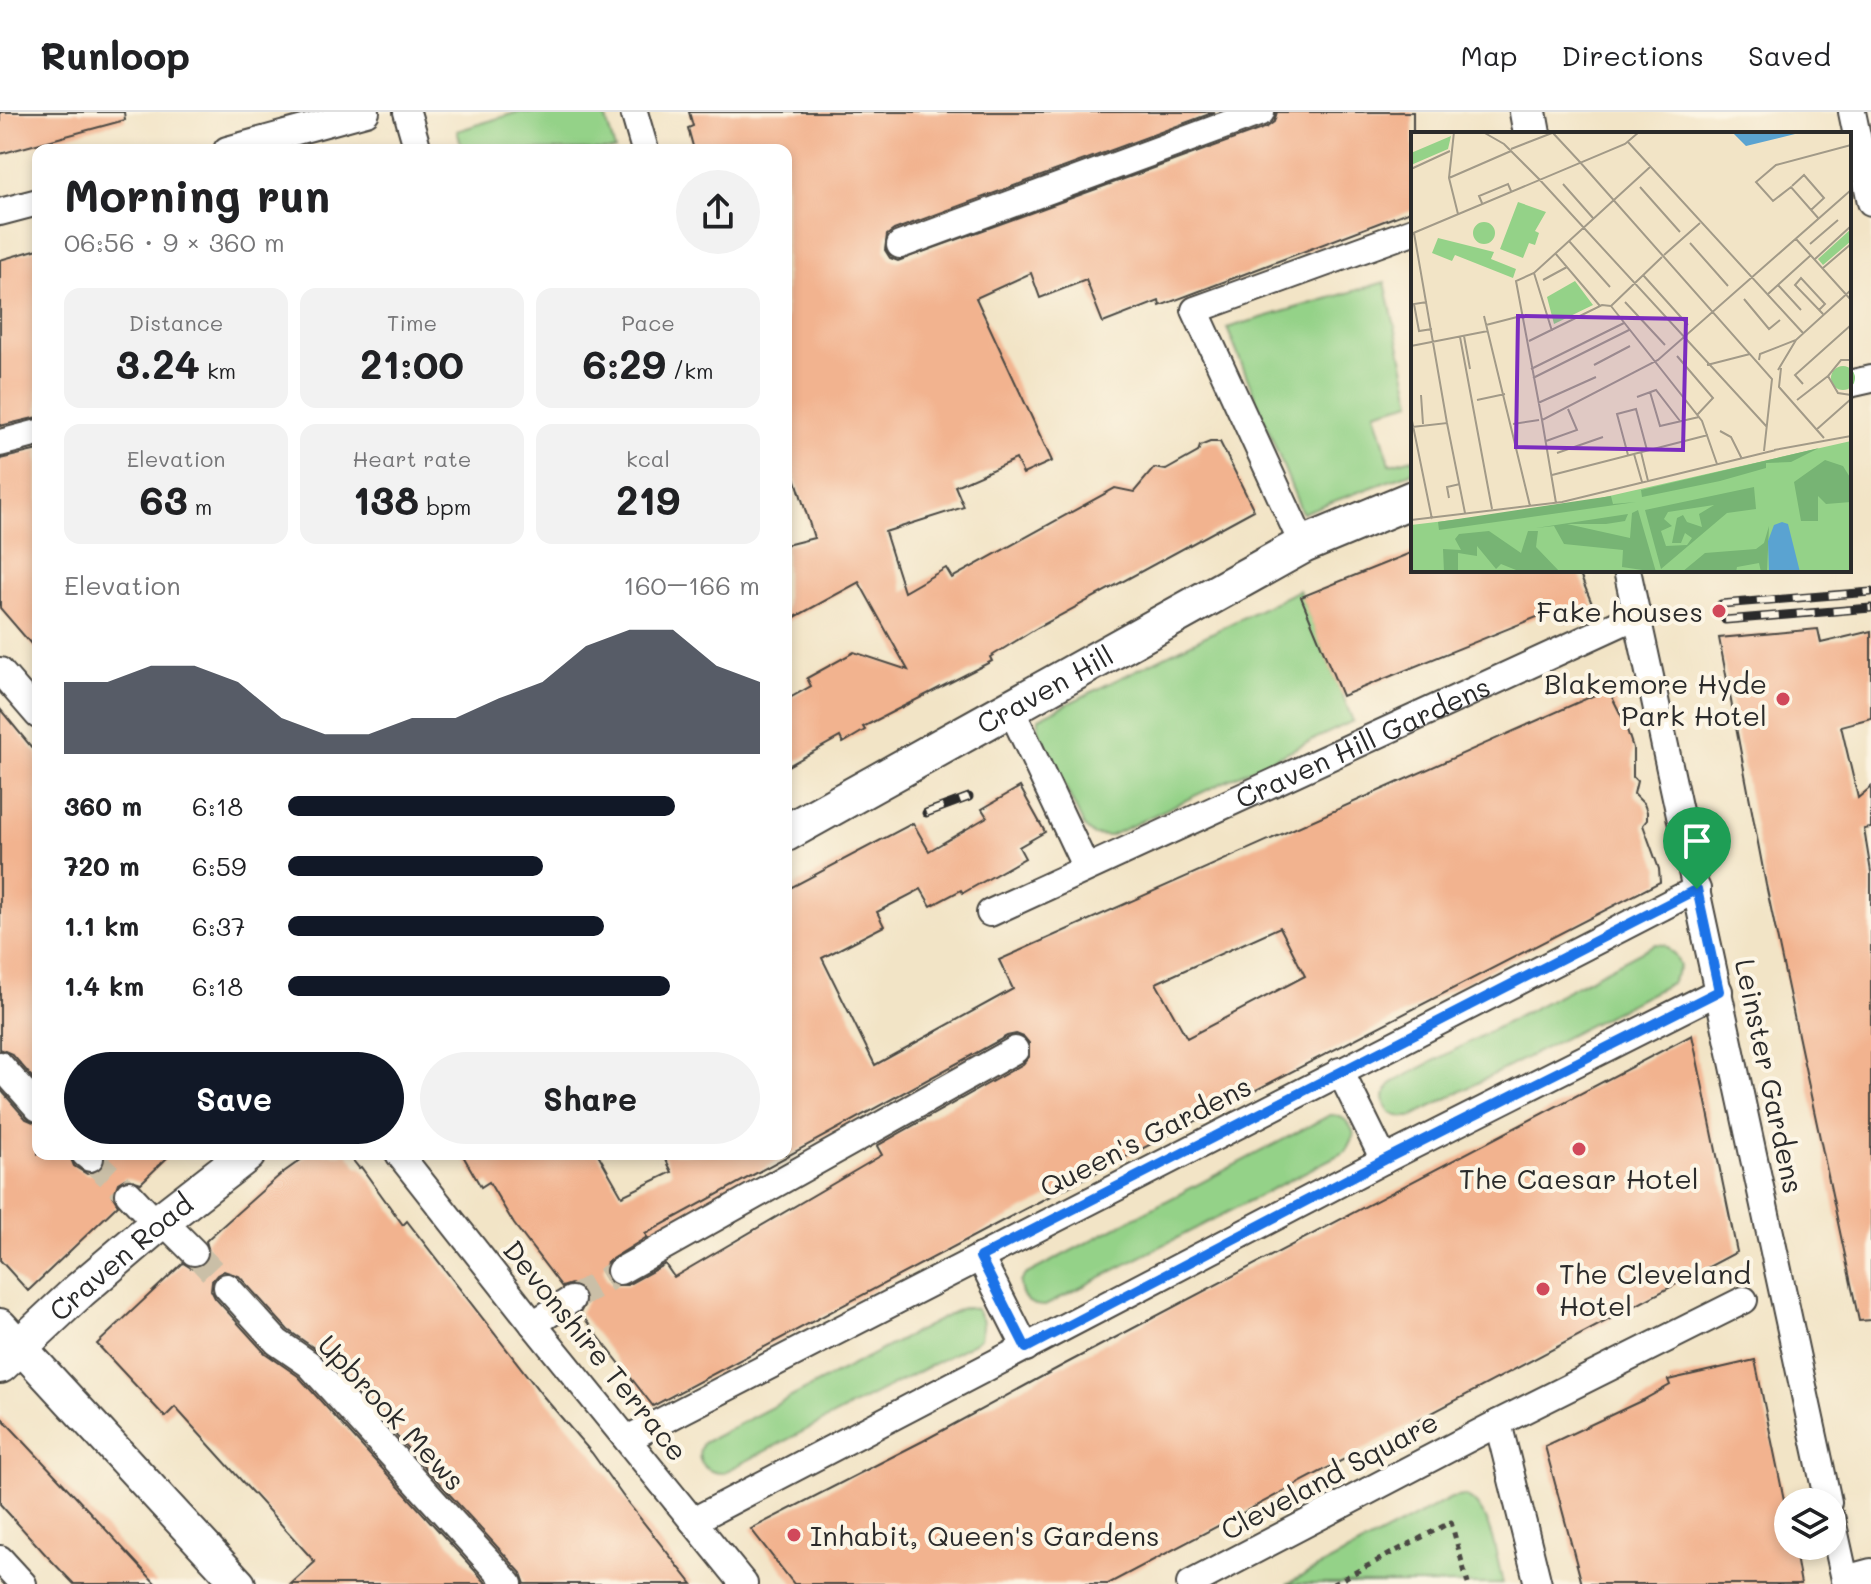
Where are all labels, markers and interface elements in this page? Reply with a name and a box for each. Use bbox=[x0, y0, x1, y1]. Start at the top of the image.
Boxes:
text: Runloop bbox=[40, 30, 190, 80]
text: Map bbox=[1461, 37, 1518, 73]
text: Directions bbox=[1562, 37, 1704, 73]
text: Saved bbox=[1748, 37, 1831, 73]
inset map bbox=[1411, 132, 1851, 572]
text: Morning run bbox=[64, 166, 330, 223]
button: share bbox=[676, 170, 760, 254]
text: 06:56 · 9 × 360 m bbox=[64, 225, 285, 259]
text: Distance bbox=[129, 308, 223, 337]
text: Time bbox=[387, 308, 437, 337]
text: Pace bbox=[621, 308, 675, 337]
text: 3.24 bbox=[116, 337, 200, 389]
text: 21:00 bbox=[360, 337, 464, 389]
text: 6:29 bbox=[582, 337, 666, 389]
text: km bbox=[200, 356, 236, 385]
text: /km bbox=[666, 356, 714, 385]
text: Elevation bbox=[127, 444, 225, 473]
text: Heart rate bbox=[353, 444, 471, 473]
text: kcal bbox=[626, 444, 670, 473]
text: 63 bbox=[140, 473, 188, 525]
text: 138 bbox=[353, 473, 419, 525]
text: 219 bbox=[616, 473, 680, 525]
text: m bbox=[188, 492, 212, 521]
text: bpm bbox=[419, 492, 471, 521]
text: Elevation bbox=[64, 568, 181, 602]
text: 160–166 m bbox=[623, 568, 760, 602]
place label: Fake houses bbox=[1536, 593, 1703, 629]
marker: Fake houses bbox=[1710, 602, 1728, 620]
street label: Craven Hill bbox=[970, 637, 1119, 741]
place label: Blakemore Hyde Park Hotel bbox=[1544, 665, 1767, 733]
street label: Craven Hill Gardens bbox=[1229, 668, 1496, 816]
marker: Blakemore Hyde Park Hotel bbox=[1774, 690, 1792, 708]
text: 360 m bbox=[64, 789, 142, 823]
text: 6:18 bbox=[192, 789, 243, 823]
pin bbox=[1663, 807, 1731, 889]
icon: arrive bbox=[1675, 819, 1719, 863]
text: 720 m bbox=[64, 849, 140, 883]
text: 6:59 bbox=[192, 849, 246, 883]
text: 1.1 km bbox=[64, 909, 139, 943]
text: 6:37 bbox=[192, 909, 245, 943]
street label: Leinster Gardens bbox=[1728, 955, 1812, 1197]
text: 1.4 km bbox=[64, 969, 144, 1003]
text: 6:18 bbox=[192, 969, 243, 1003]
button: Save bbox=[64, 1052, 404, 1144]
button: Share bbox=[420, 1052, 760, 1144]
street label: Queen's Gardens bbox=[1033, 1067, 1257, 1205]
marker: The Caesar Hotel bbox=[1570, 1140, 1588, 1158]
place label: The Caesar Hotel bbox=[1459, 1160, 1699, 1196]
street label: Craven Road bbox=[41, 1185, 199, 1328]
street label: Devonshire Terrace bbox=[496, 1232, 696, 1468]
place label: The Cleveland Hotel bbox=[1559, 1255, 1751, 1323]
marker: The Cleveland Hotel bbox=[1534, 1280, 1552, 1298]
street label: Upbrook Mews bbox=[311, 1327, 473, 1497]
street label: Cleveland Square bbox=[1214, 1403, 1444, 1547]
map controls bbox=[1774, 1488, 1846, 1560]
button: layers bbox=[1774, 1488, 1846, 1560]
place label: Inhabit, Queen's Gardens bbox=[810, 1517, 1160, 1553]
marker: Inhabit, Queen's Gardens bbox=[785, 1526, 803, 1544]

